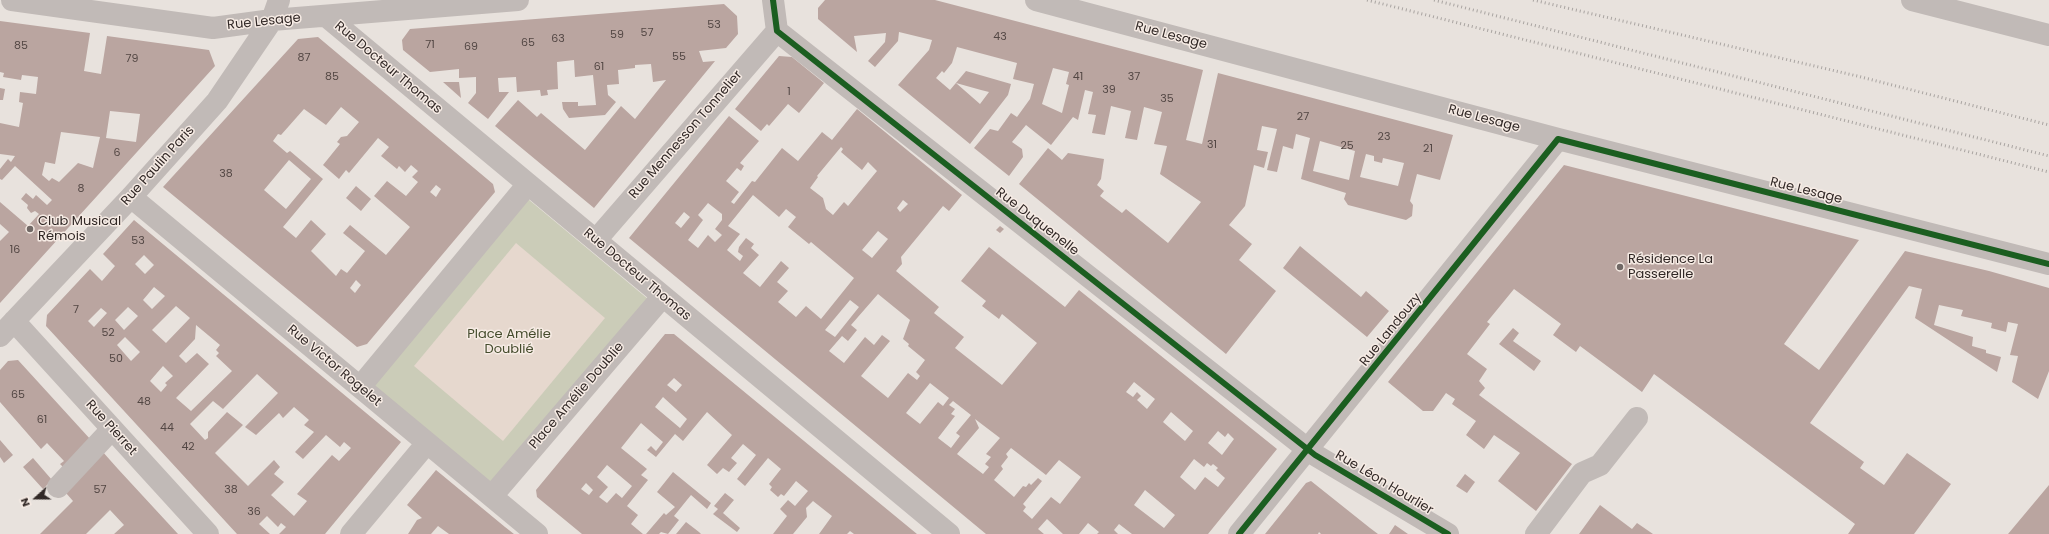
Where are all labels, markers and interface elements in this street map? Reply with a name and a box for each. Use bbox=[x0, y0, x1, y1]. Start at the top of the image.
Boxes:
street label: Rue Lesage bbox=[226, 10, 302, 34]
house number: 53 bbox=[707, 18, 721, 32]
street label: Rue Docteur Thomas bbox=[331, 19, 445, 117]
street label: Rue Lesage bbox=[1133, 19, 1209, 53]
house number: 57 bbox=[641, 26, 653, 40]
house number: 59 bbox=[610, 28, 624, 42]
house number: 43 bbox=[993, 30, 1007, 44]
house number: 63 bbox=[551, 32, 565, 46]
house number: 65 bbox=[521, 36, 535, 50]
house number: 71 bbox=[425, 38, 435, 52]
house number: 85 bbox=[14, 39, 28, 53]
house number: 69 bbox=[464, 40, 478, 54]
house number: 55 bbox=[672, 50, 686, 64]
house number: 87 bbox=[298, 51, 310, 65]
house number: 79 bbox=[126, 52, 138, 66]
house number: 61 bbox=[594, 60, 604, 74]
street label: Rue Mennesson Tonnelier bbox=[626, 68, 746, 202]
house number: 85 bbox=[325, 70, 339, 84]
house number: 41 bbox=[1073, 70, 1083, 84]
house number: 37 bbox=[1128, 70, 1140, 84]
house number: 39 bbox=[1102, 83, 1116, 97]
house number: 1 bbox=[787, 85, 791, 99]
house number: 35 bbox=[1160, 92, 1174, 106]
street label: Rue Lesage bbox=[1446, 102, 1522, 136]
house number: 27 bbox=[1297, 110, 1309, 124]
street label: Rue Paulin Paris bbox=[118, 123, 198, 209]
house number: 23 bbox=[1378, 130, 1390, 144]
house number: 31 bbox=[1207, 138, 1217, 152]
house number: 25 bbox=[1340, 139, 1354, 153]
house number: 21 bbox=[1423, 142, 1433, 156]
house number: 6 bbox=[114, 146, 120, 160]
house number: 38 bbox=[219, 167, 233, 181]
street label: Rue Lesage bbox=[1768, 174, 1844, 208]
house number: 8 bbox=[78, 182, 84, 196]
street label: Rue Duquenelle bbox=[992, 185, 1082, 259]
place label: Club Musical Rémois bbox=[38, 214, 121, 245]
marker: Club Musical Rémois bbox=[25, 224, 35, 234]
street label: Rue Docteur Thomas bbox=[580, 226, 694, 324]
house number: 53 bbox=[131, 234, 145, 248]
house number: 16 bbox=[10, 243, 20, 257]
place label: Résidence La Passerelle bbox=[1628, 252, 1713, 283]
marker: Résidence La Passerelle bbox=[1615, 262, 1625, 272]
street label: Rue Landouzy bbox=[1357, 290, 1425, 370]
house number: 7 bbox=[73, 303, 79, 317]
street label: Rue Victor Rogelet bbox=[284, 322, 384, 410]
house number: 52 bbox=[101, 326, 115, 340]
park label: Place Amélie Doublié bbox=[467, 327, 551, 358]
street label: Place Amélie Doublie bbox=[526, 340, 628, 452]
house number: 50 bbox=[109, 352, 123, 366]
house number: 65 bbox=[11, 388, 25, 402]
house number: 48 bbox=[137, 395, 151, 409]
street label: Rue Pierret bbox=[82, 397, 140, 459]
house number: 61 bbox=[37, 413, 47, 427]
house number: 44 bbox=[160, 421, 174, 435]
house number: 42 bbox=[181, 440, 195, 454]
street label: Rue Léon Hourlier bbox=[1332, 448, 1436, 518]
north arrow bbox=[16, 478, 56, 518]
house number: 57 bbox=[94, 483, 106, 497]
house number: 38 bbox=[224, 483, 238, 497]
text: N bbox=[16, 496, 34, 509]
house number: 36 bbox=[247, 505, 261, 519]

